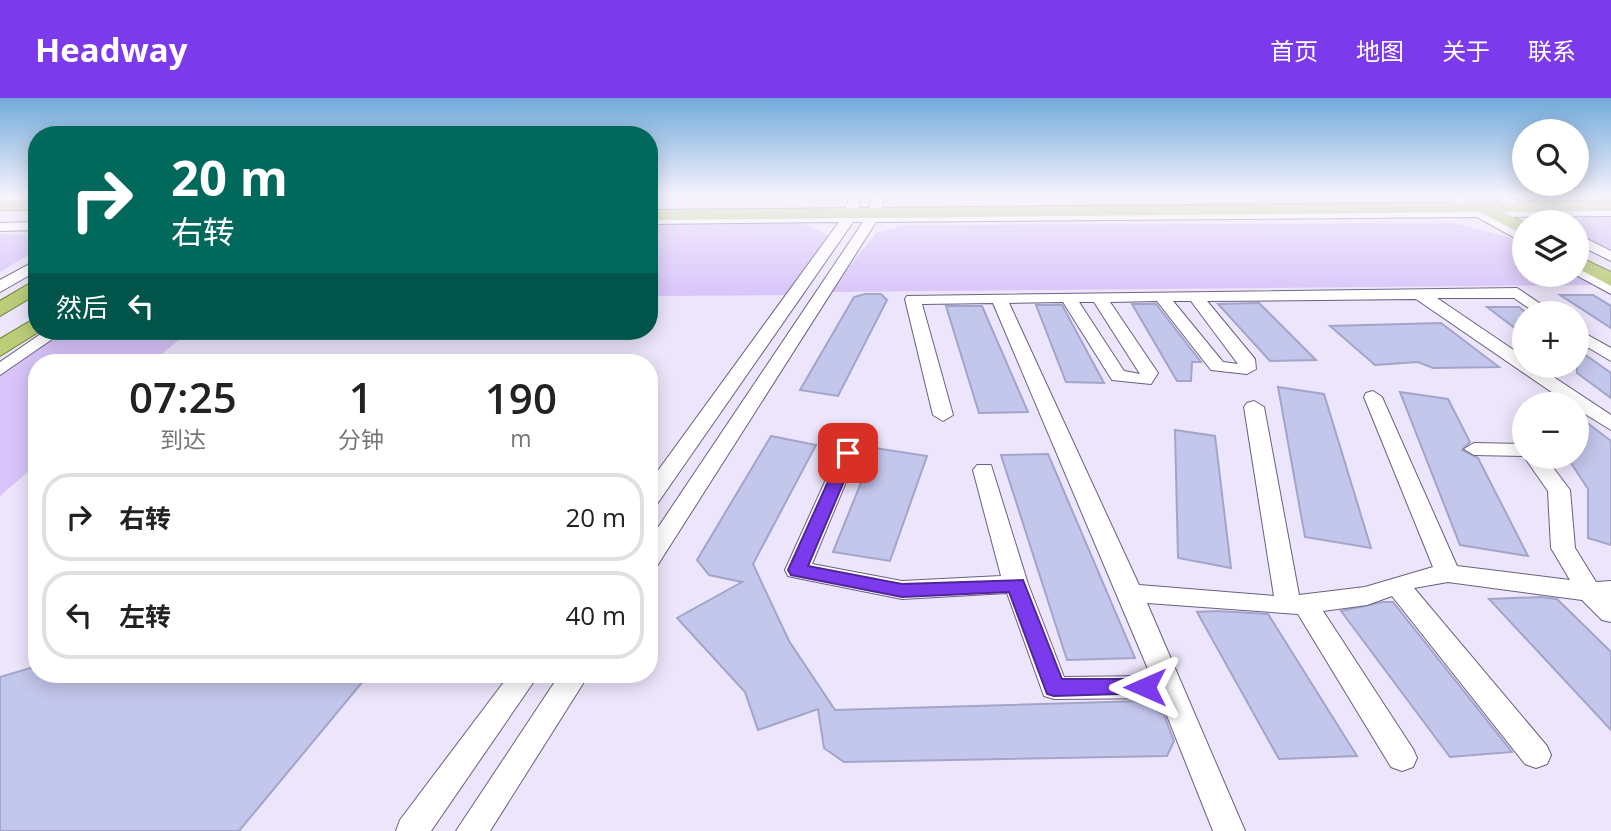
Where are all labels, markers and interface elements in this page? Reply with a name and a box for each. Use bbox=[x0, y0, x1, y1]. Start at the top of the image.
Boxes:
text: Headway bbox=[35, 27, 188, 72]
text: 首页 bbox=[1270, 34, 1318, 67]
text: 地图 bbox=[1356, 34, 1404, 67]
text: 关于 bbox=[1442, 34, 1490, 67]
text: 联系 bbox=[1528, 34, 1576, 67]
map controls bbox=[1512, 119, 1589, 469]
button: search bbox=[1512, 119, 1589, 196]
text: 20 m bbox=[171, 144, 288, 210]
icon: right bbox=[56, 154, 147, 245]
text: 右转 bbox=[171, 210, 235, 253]
button: layers bbox=[1512, 210, 1589, 287]
icon: left bbox=[122, 287, 160, 325]
text: 然后 bbox=[56, 289, 108, 325]
button: + bbox=[1512, 301, 1589, 378]
text: 07:25 bbox=[129, 368, 237, 425]
text: 1 bbox=[349, 368, 373, 425]
text: 190 bbox=[485, 369, 557, 426]
button: − bbox=[1512, 392, 1589, 469]
text: m bbox=[510, 422, 532, 454]
text: 到达 bbox=[160, 423, 206, 455]
text: 分钟 bbox=[338, 423, 384, 455]
pin bbox=[818, 423, 878, 483]
icon: arrive bbox=[829, 434, 867, 472]
icon: right bbox=[60, 498, 98, 536]
text: 20 m bbox=[565, 499, 626, 535]
text: 右转 bbox=[119, 500, 171, 536]
icon: left bbox=[60, 596, 98, 634]
text: 40 m bbox=[565, 597, 626, 633]
text: 左转 bbox=[119, 598, 171, 634]
position arrow bbox=[1108, 650, 1182, 724]

